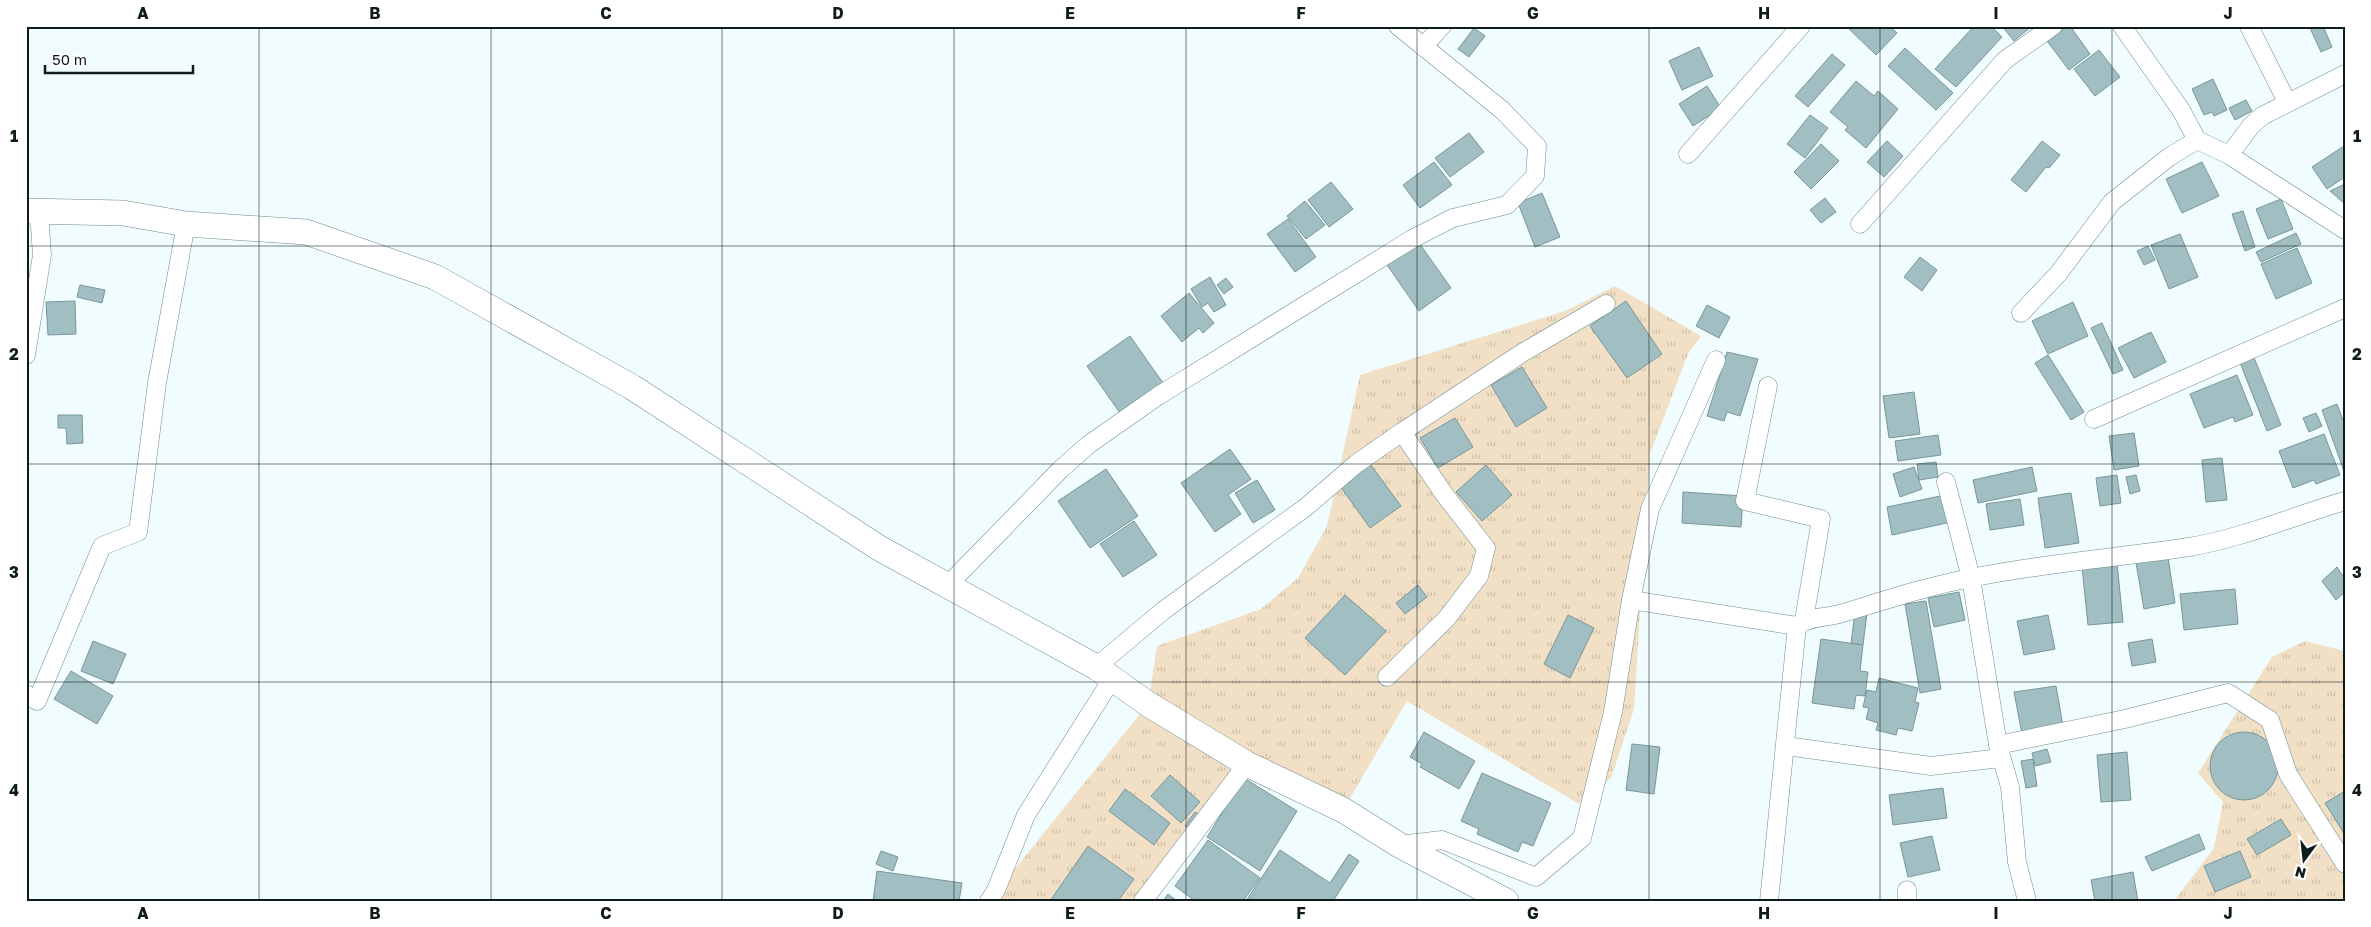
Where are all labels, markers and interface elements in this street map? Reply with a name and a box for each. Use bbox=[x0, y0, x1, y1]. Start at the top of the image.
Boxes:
text: A bbox=[137, 3, 149, 23]
text: B bbox=[369, 3, 381, 23]
text: C bbox=[600, 3, 612, 23]
text: D bbox=[832, 3, 844, 23]
text: E bbox=[1065, 3, 1075, 23]
text: F bbox=[1296, 3, 1306, 23]
text: G bbox=[1527, 3, 1539, 23]
text: H bbox=[1758, 3, 1770, 23]
text: I bbox=[1993, 3, 1999, 23]
text: J bbox=[2223, 3, 2233, 23]
scale bar bbox=[45, 42, 192, 74]
text: 50 m bbox=[52, 50, 87, 68]
text: 1 bbox=[10, 126, 18, 146]
text: 1 bbox=[2353, 126, 2361, 146]
text: 2 bbox=[9, 344, 19, 364]
text: 2 bbox=[2352, 344, 2362, 364]
text: 3 bbox=[9, 562, 19, 582]
text: 3 bbox=[2352, 562, 2362, 582]
text: 4 bbox=[9, 780, 19, 800]
text: 4 bbox=[2352, 780, 2362, 800]
north arrow bbox=[2278, 834, 2328, 884]
text: N bbox=[2293, 863, 2308, 883]
text: A bbox=[137, 903, 149, 923]
text: B bbox=[369, 903, 381, 923]
text: C bbox=[600, 903, 612, 923]
text: D bbox=[832, 903, 844, 923]
text: E bbox=[1065, 903, 1075, 923]
text: F bbox=[1296, 903, 1306, 923]
text: G bbox=[1527, 903, 1539, 923]
text: H bbox=[1758, 903, 1770, 923]
text: I bbox=[1993, 903, 1999, 923]
text: J bbox=[2223, 903, 2233, 923]

